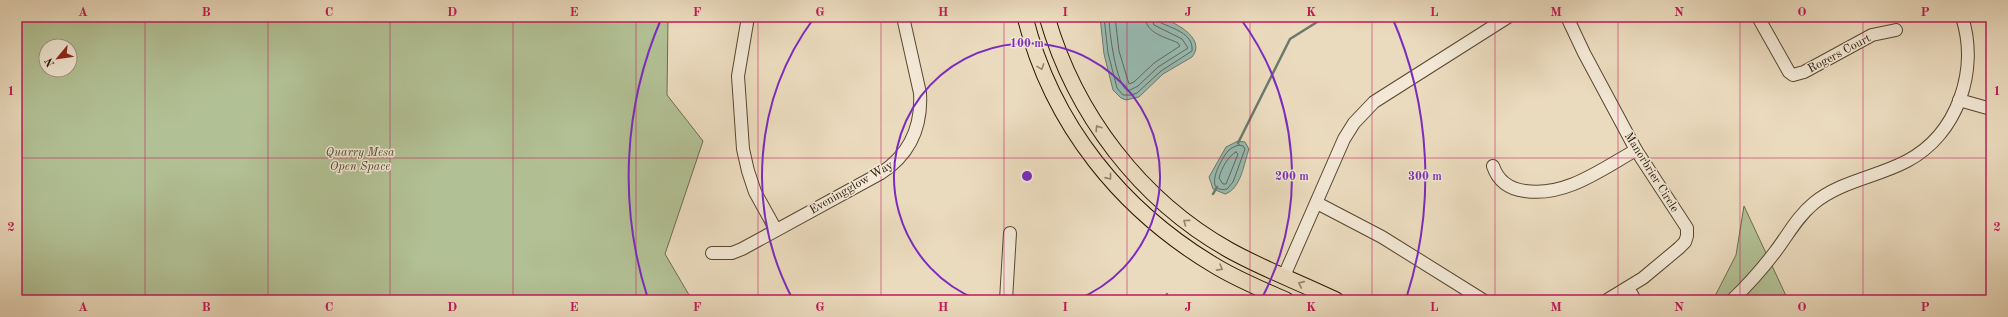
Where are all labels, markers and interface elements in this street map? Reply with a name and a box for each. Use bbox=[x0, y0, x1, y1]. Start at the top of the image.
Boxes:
text: A bbox=[78, 6, 88, 19]
text: B bbox=[201, 6, 211, 19]
text: C bbox=[325, 6, 333, 19]
text: D bbox=[447, 6, 457, 19]
text: E bbox=[570, 6, 579, 19]
text: F bbox=[693, 6, 702, 19]
text: G bbox=[815, 6, 825, 19]
text: H bbox=[938, 6, 949, 19]
text: I bbox=[1062, 6, 1068, 19]
text: J bbox=[1184, 6, 1192, 19]
text: K bbox=[1306, 6, 1316, 19]
text: L bbox=[1430, 6, 1439, 19]
text: M bbox=[1550, 6, 1562, 19]
text: N bbox=[1674, 6, 1684, 19]
text: O bbox=[1797, 6, 1807, 19]
text: P bbox=[1920, 6, 1930, 19]
street label: Rogers Court bbox=[1806, 32, 1873, 76]
north arrow bbox=[38, 38, 78, 78]
text: 100 m bbox=[1010, 38, 1044, 50]
text: N bbox=[43, 55, 57, 68]
one-way arrow bbox=[1037, 64, 1045, 71]
text: 1 bbox=[7, 85, 15, 98]
text: 1 bbox=[1993, 85, 2001, 98]
one-way arrow bbox=[1096, 125, 1103, 132]
street label: Manorbrier Circle bbox=[1622, 130, 1681, 215]
park label: Quarry Mesa Open Space bbox=[326, 147, 395, 173]
street label: Eveningglow Way bbox=[808, 159, 896, 217]
centre of rings bbox=[1020, 169, 1034, 183]
text: 200 m bbox=[1275, 171, 1309, 183]
text: 300 m bbox=[1408, 171, 1442, 183]
one-way arrow bbox=[1105, 173, 1112, 180]
one-way arrow bbox=[1184, 220, 1191, 227]
text: 2 bbox=[7, 221, 15, 234]
text: 2 bbox=[1993, 221, 2001, 234]
one-way arrow bbox=[1216, 264, 1223, 271]
one-way arrow bbox=[1297, 280, 1304, 288]
text: A bbox=[78, 301, 88, 314]
text: B bbox=[201, 301, 211, 314]
text: C bbox=[325, 301, 333, 314]
text: D bbox=[447, 301, 457, 314]
text: E bbox=[570, 301, 579, 314]
text: F bbox=[693, 301, 702, 314]
text: G bbox=[815, 301, 825, 314]
text: H bbox=[938, 301, 949, 314]
text: I bbox=[1062, 301, 1068, 314]
text: J bbox=[1184, 301, 1192, 314]
text: K bbox=[1306, 301, 1316, 314]
text: L bbox=[1430, 301, 1439, 314]
text: M bbox=[1550, 301, 1562, 314]
text: N bbox=[1674, 301, 1684, 314]
text: O bbox=[1797, 301, 1807, 314]
text: P bbox=[1920, 301, 1930, 314]

